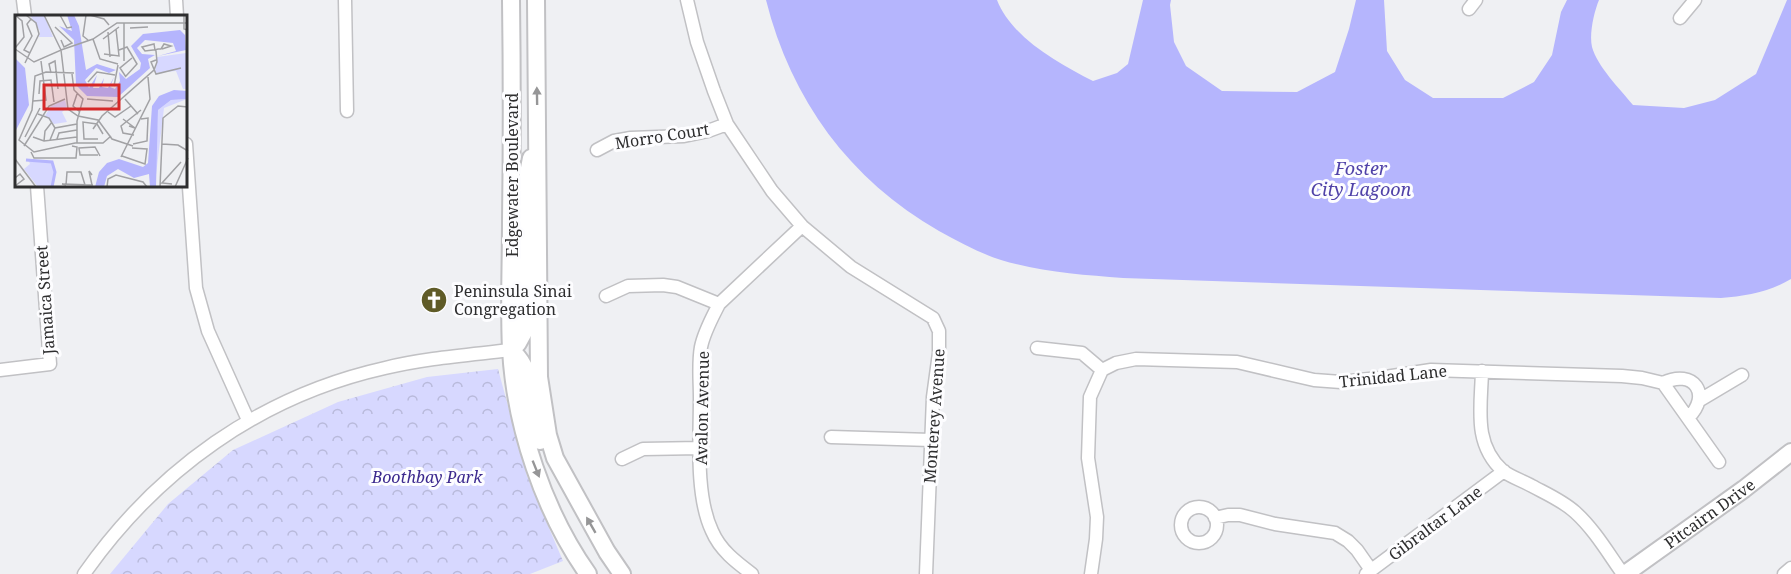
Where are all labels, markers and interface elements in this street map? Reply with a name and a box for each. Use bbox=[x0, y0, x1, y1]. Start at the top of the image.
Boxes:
inset map bbox=[15, 15, 188, 188]
one-way arrow bbox=[532, 87, 542, 106]
street label: Edgewater Boulevard bbox=[501, 93, 523, 257]
street label: Morro Court bbox=[613, 118, 711, 154]
water label: Foster City Lagoon bbox=[1311, 156, 1412, 201]
street label: Jamaica Street bbox=[30, 244, 60, 356]
place label: Peninsula Sinai Congregation bbox=[454, 280, 572, 320]
church icon: Peninsula Sinai Congregation bbox=[419, 285, 449, 315]
street label: Monterey Avenue bbox=[918, 348, 950, 484]
street label: Avalon Avenue bbox=[690, 351, 714, 465]
street label: Trinidad Lane bbox=[1338, 359, 1448, 393]
one-way arrow bbox=[532, 460, 541, 478]
park label: Boothbay Park bbox=[371, 466, 483, 488]
street label: Pitcairn Drive bbox=[1660, 474, 1760, 553]
street label: Gibraltar Lane bbox=[1384, 481, 1486, 565]
one-way arrow bbox=[586, 516, 596, 533]

